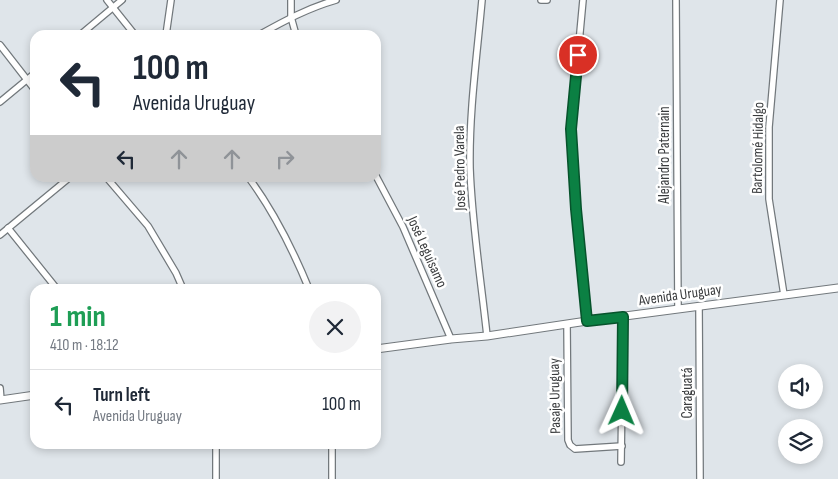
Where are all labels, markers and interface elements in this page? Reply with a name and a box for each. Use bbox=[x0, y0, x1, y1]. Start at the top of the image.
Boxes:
pin bbox=[557, 34, 599, 76]
icon: arrive bbox=[564, 41, 592, 69]
text: 100 m bbox=[133, 47, 209, 90]
icon: left bbox=[50, 50, 115, 115]
text: Avenida Uruguay bbox=[133, 90, 255, 117]
street label: Bartolomé Hidalgo bbox=[748, 102, 768, 194]
street label: Alejandro Paternain bbox=[655, 106, 674, 205]
street label: José Pedro Varela bbox=[450, 125, 470, 212]
icon: left bbox=[112, 145, 140, 173]
icon: ahead bbox=[165, 145, 193, 173]
icon: ahead bbox=[218, 145, 246, 173]
icon: right bbox=[271, 145, 299, 173]
street label: José Leguisamo bbox=[402, 212, 451, 291]
street label: Avenida Uruguay bbox=[636, 280, 723, 310]
text: 1 min bbox=[50, 299, 106, 335]
button: close bbox=[309, 301, 361, 353]
text: 410 m · 18:12 bbox=[50, 336, 119, 355]
street label: Pasaje Uruguay bbox=[545, 358, 565, 434]
map controls bbox=[778, 364, 823, 464]
button: sound bbox=[778, 364, 823, 409]
street label: Caraguatá bbox=[678, 367, 697, 418]
text: Turn left bbox=[93, 384, 150, 407]
position arrow bbox=[595, 384, 647, 436]
icon: left bbox=[50, 391, 78, 419]
text: 100 m bbox=[322, 393, 361, 416]
text: Avenida Uruguay bbox=[93, 407, 182, 426]
button: layers bbox=[778, 419, 823, 464]

